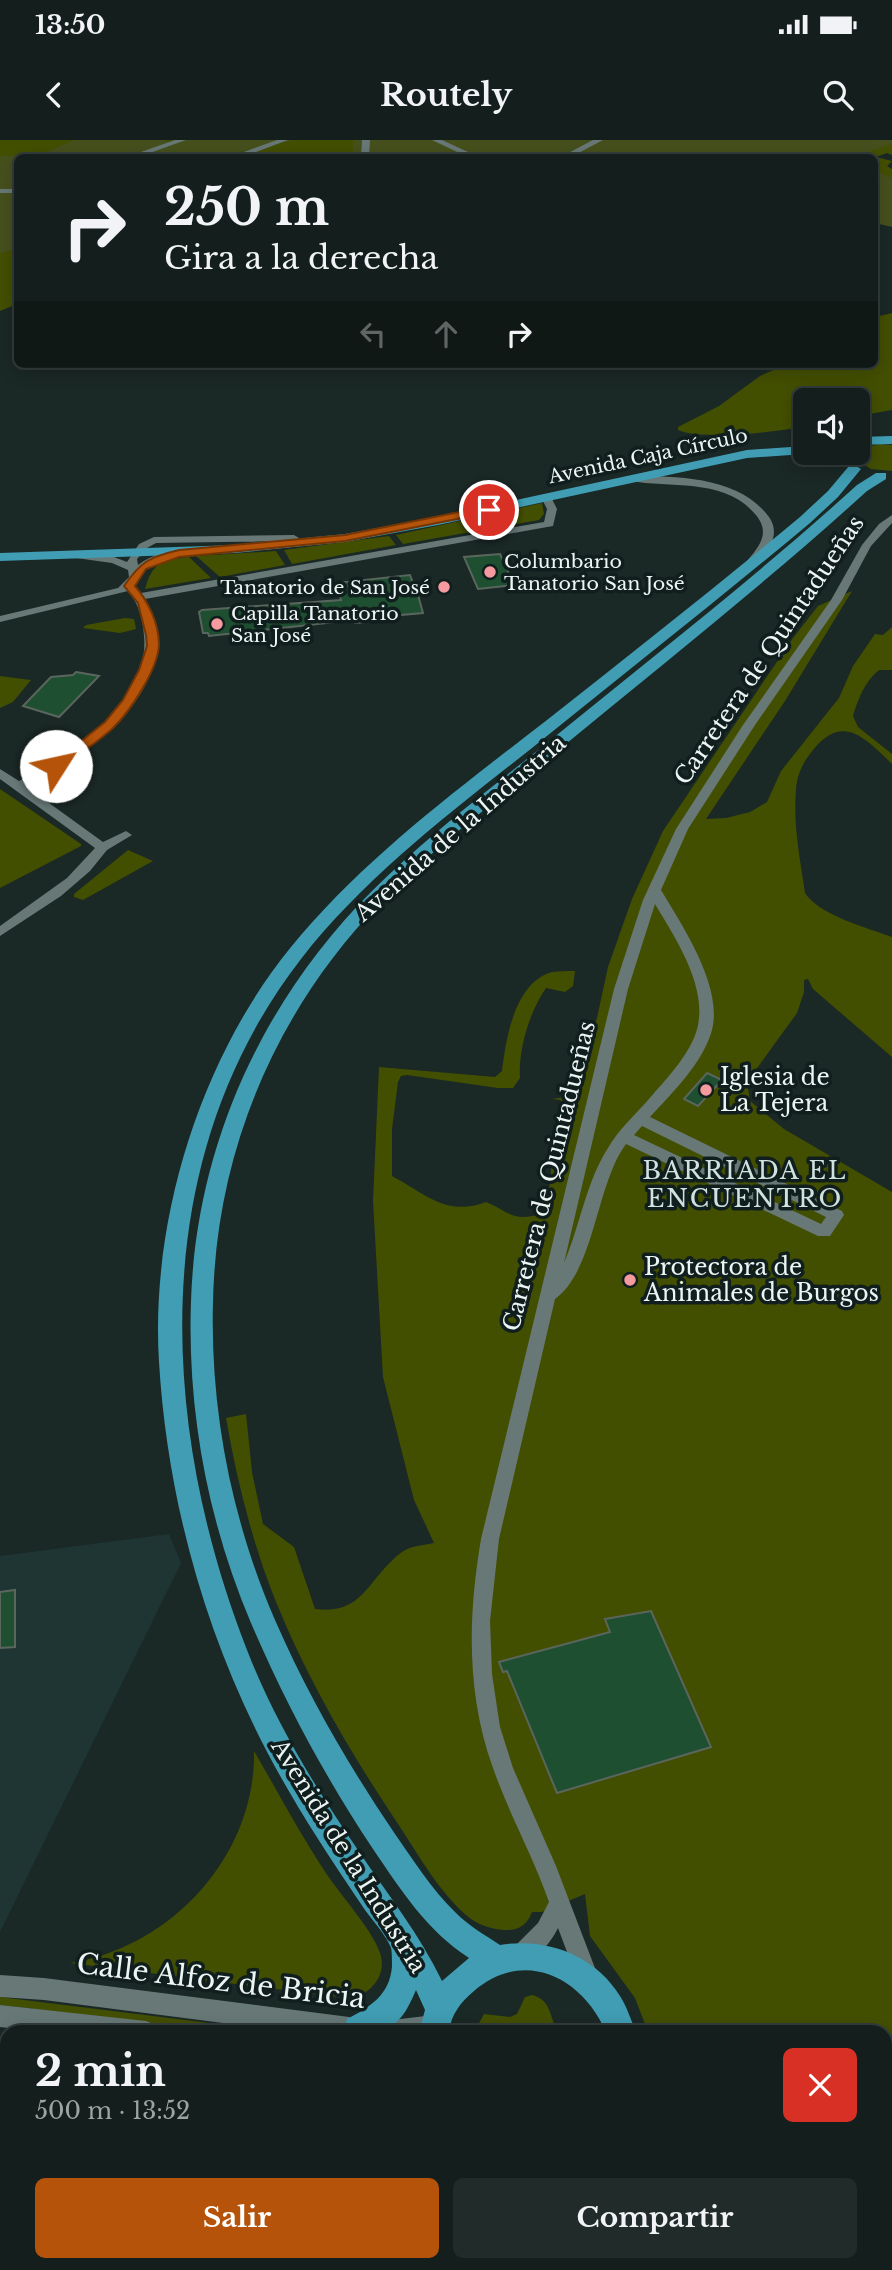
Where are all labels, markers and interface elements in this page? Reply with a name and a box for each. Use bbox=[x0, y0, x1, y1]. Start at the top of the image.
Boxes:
text: 13:50 bbox=[35, 9, 105, 41]
text: Routely bbox=[380, 75, 512, 115]
icon: back bbox=[35, 76, 73, 114]
icon: search bbox=[819, 76, 857, 114]
text: 250 m bbox=[164, 177, 329, 238]
icon: right bbox=[49, 182, 140, 273]
text: Gira a la derecha bbox=[164, 238, 438, 278]
icon: left bbox=[354, 315, 392, 353]
icon: ahead bbox=[427, 315, 465, 353]
icon: right bbox=[500, 315, 538, 353]
map controls bbox=[793, 388, 870, 465]
button: sound bbox=[793, 388, 870, 465]
street label: Avenida Caja Círculo bbox=[545, 424, 750, 489]
pin bbox=[459, 480, 519, 540]
icon: arrive bbox=[470, 491, 508, 529]
street label: Carretera de Quintadueñas bbox=[668, 510, 870, 790]
place label: Columbario Tanatorio San José bbox=[504, 550, 685, 595]
marker: Columbario Tanatorio San José bbox=[482, 564, 498, 580]
place label: Tanatorio de San José bbox=[220, 576, 430, 599]
marker: Tanatorio de San José bbox=[436, 579, 452, 595]
place label: Capilla Tanatorio San José bbox=[231, 602, 399, 647]
marker: Capilla Tanatorio San José bbox=[209, 616, 225, 632]
position arrow bbox=[19, 729, 93, 803]
street label: Avenida de la Industria bbox=[348, 729, 571, 928]
street label: Carretera de Quintadueñas bbox=[497, 1018, 601, 1334]
place label: Iglesia de La Tejera bbox=[720, 1063, 830, 1117]
marker: Iglesia de La Tejera bbox=[698, 1082, 714, 1098]
district label: BARRIADA EL ENCUENTRO bbox=[643, 1156, 847, 1213]
place label: Protectora de Animales de Burgos bbox=[643, 1253, 879, 1307]
marker: Protectora de Animales de Burgos bbox=[622, 1272, 638, 1288]
street label: Avenida de la Industria bbox=[265, 1733, 433, 1978]
street label: Calle Alfoz de Bricia bbox=[75, 1946, 368, 2016]
text: 2 min bbox=[35, 2045, 166, 2097]
button: close bbox=[783, 2048, 857, 2122]
text: 500 m · 13:52 bbox=[35, 2097, 190, 2125]
button: Salir bbox=[35, 2178, 439, 2258]
button: Compartir bbox=[453, 2178, 857, 2258]

